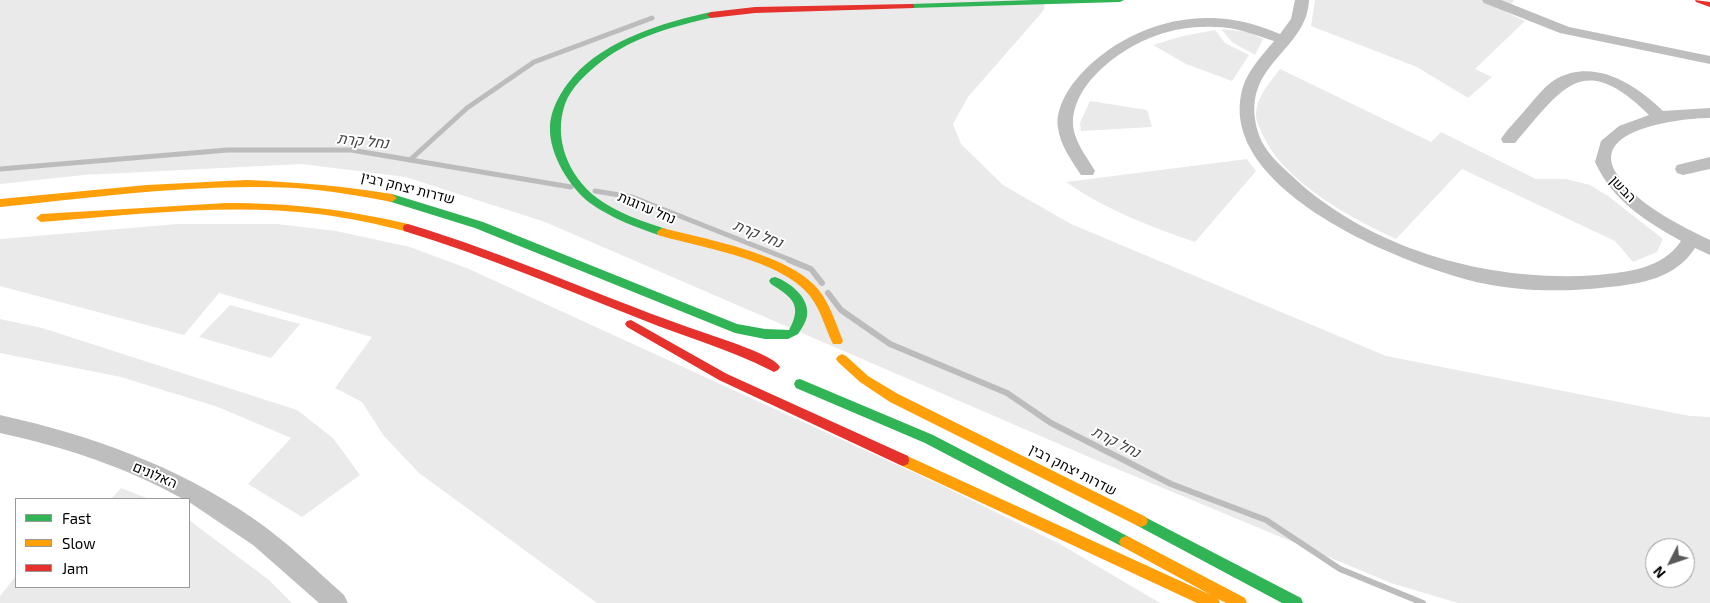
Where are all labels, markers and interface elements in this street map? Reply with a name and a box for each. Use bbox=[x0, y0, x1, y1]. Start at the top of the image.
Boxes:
water label: נחל קרת bbox=[336, 129, 390, 153]
street label: שדרות יצחק רבין bbox=[359, 168, 457, 208]
street label: הבשן bbox=[1606, 172, 1640, 206]
street label: נחל ערוגות bbox=[616, 188, 678, 228]
water label: נחל קרת bbox=[731, 216, 785, 252]
water label: נחל קרת bbox=[1089, 422, 1143, 462]
street label: שדרות יצחק רבין bbox=[1026, 441, 1120, 499]
street label: האלונים bbox=[130, 458, 180, 492]
legend bbox=[15, 498, 190, 588]
text: Fast bbox=[62, 509, 91, 527]
text: Slow bbox=[62, 534, 96, 552]
north arrow bbox=[1645, 538, 1695, 588]
text: Jam bbox=[62, 559, 88, 577]
text: N bbox=[1649, 563, 1669, 582]

